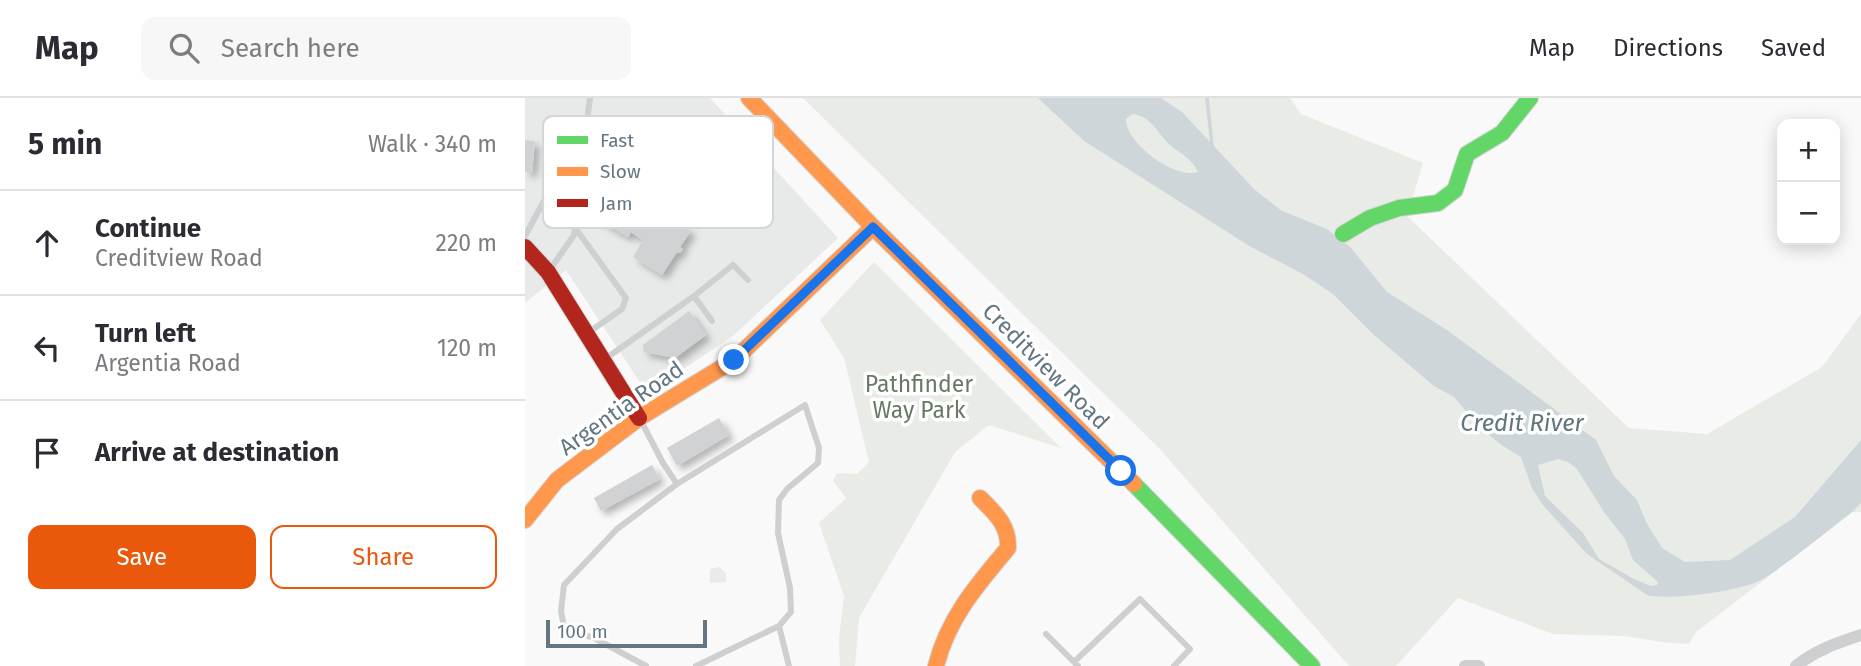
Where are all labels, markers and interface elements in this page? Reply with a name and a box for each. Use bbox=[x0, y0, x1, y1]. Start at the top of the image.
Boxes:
search box bbox=[141, 17, 631, 80]
text: Map bbox=[35, 28, 99, 68]
icon: search bbox=[165, 29, 203, 67]
text: Search here bbox=[221, 33, 360, 64]
text: Map bbox=[1529, 34, 1575, 62]
text: Directions bbox=[1613, 34, 1723, 62]
text: Saved bbox=[1761, 34, 1826, 62]
legend bbox=[543, 116, 773, 228]
map controls bbox=[1777, 119, 1840, 245]
button: + bbox=[1777, 119, 1840, 182]
text: 5 min bbox=[28, 126, 102, 162]
text: Fast bbox=[600, 129, 634, 152]
text: Walk · 340 m bbox=[368, 130, 497, 158]
text: Slow bbox=[600, 160, 641, 183]
button: − bbox=[1777, 182, 1840, 245]
text: Jam bbox=[600, 192, 632, 215]
text: Continue bbox=[95, 213, 201, 244]
icon: ahead bbox=[28, 224, 66, 262]
text: 220 m bbox=[436, 229, 497, 257]
text: Creditview Road bbox=[95, 244, 263, 272]
street label: Creditview Road bbox=[977, 297, 1115, 435]
text: Turn left bbox=[95, 318, 196, 349]
icon: left bbox=[28, 329, 66, 367]
text: 120 m bbox=[437, 334, 497, 362]
route end bbox=[718, 344, 749, 375]
text: Argentia Road bbox=[95, 349, 241, 377]
street label: Argentia Road bbox=[553, 355, 689, 461]
park label: Pathfinder Way Park bbox=[865, 370, 973, 424]
water label: Credit River bbox=[1460, 409, 1585, 437]
icon: arrive bbox=[28, 434, 66, 472]
text: Arrive at destination bbox=[95, 437, 339, 468]
route start bbox=[1105, 455, 1136, 486]
button: Save bbox=[28, 525, 256, 589]
button: Share bbox=[270, 525, 497, 589]
scale bar bbox=[546, 617, 707, 649]
text: 100 m bbox=[557, 620, 608, 643]

